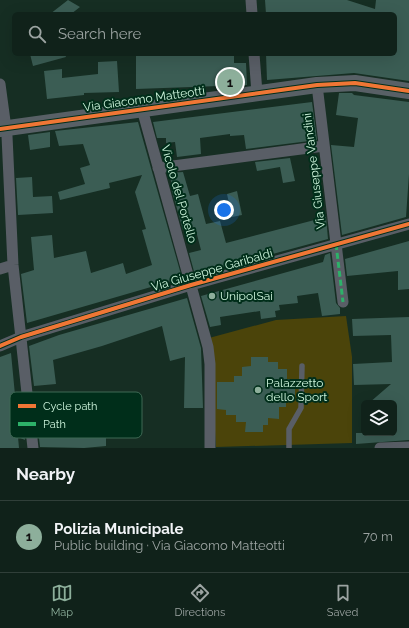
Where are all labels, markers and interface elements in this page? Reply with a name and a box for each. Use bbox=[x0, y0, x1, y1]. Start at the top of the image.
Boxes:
search box bbox=[12, 12, 397, 56]
icon: search bbox=[26, 23, 48, 45]
text: Search here bbox=[58, 25, 141, 43]
pin: 1 bbox=[217, 67, 243, 97]
street label: Via Giacomo Matteotti bbox=[82, 84, 206, 114]
street label: Via Giuseppe Vandini bbox=[300, 112, 328, 230]
street label: Vicolo del Portello bbox=[158, 143, 200, 245]
your location bbox=[214, 200, 234, 220]
street label: Via Giuseppe Garibaldi bbox=[150, 246, 274, 294]
place label: UnipolSai bbox=[220, 289, 273, 303]
marker: UnipolSai bbox=[207, 291, 217, 301]
place label: Palazzetto dello Sport bbox=[266, 376, 327, 404]
marker: Palazzetto dello Sport bbox=[253, 385, 263, 395]
legend bbox=[10, 392, 142, 438]
text: Cycle path bbox=[43, 400, 97, 413]
map controls bbox=[361, 400, 397, 436]
button: layers bbox=[361, 400, 397, 436]
text: Path bbox=[43, 418, 66, 431]
text: Nearby bbox=[16, 464, 75, 484]
text: Polizia Municipale bbox=[54, 520, 184, 538]
text: 1 bbox=[26, 529, 32, 544]
text: 70 m bbox=[363, 529, 393, 544]
text: Public building · Via Giacomo Matteotti bbox=[54, 538, 285, 553]
tab: Map bbox=[51, 582, 73, 619]
tab: Directions bbox=[175, 582, 225, 619]
tab: Saved bbox=[327, 582, 358, 619]

